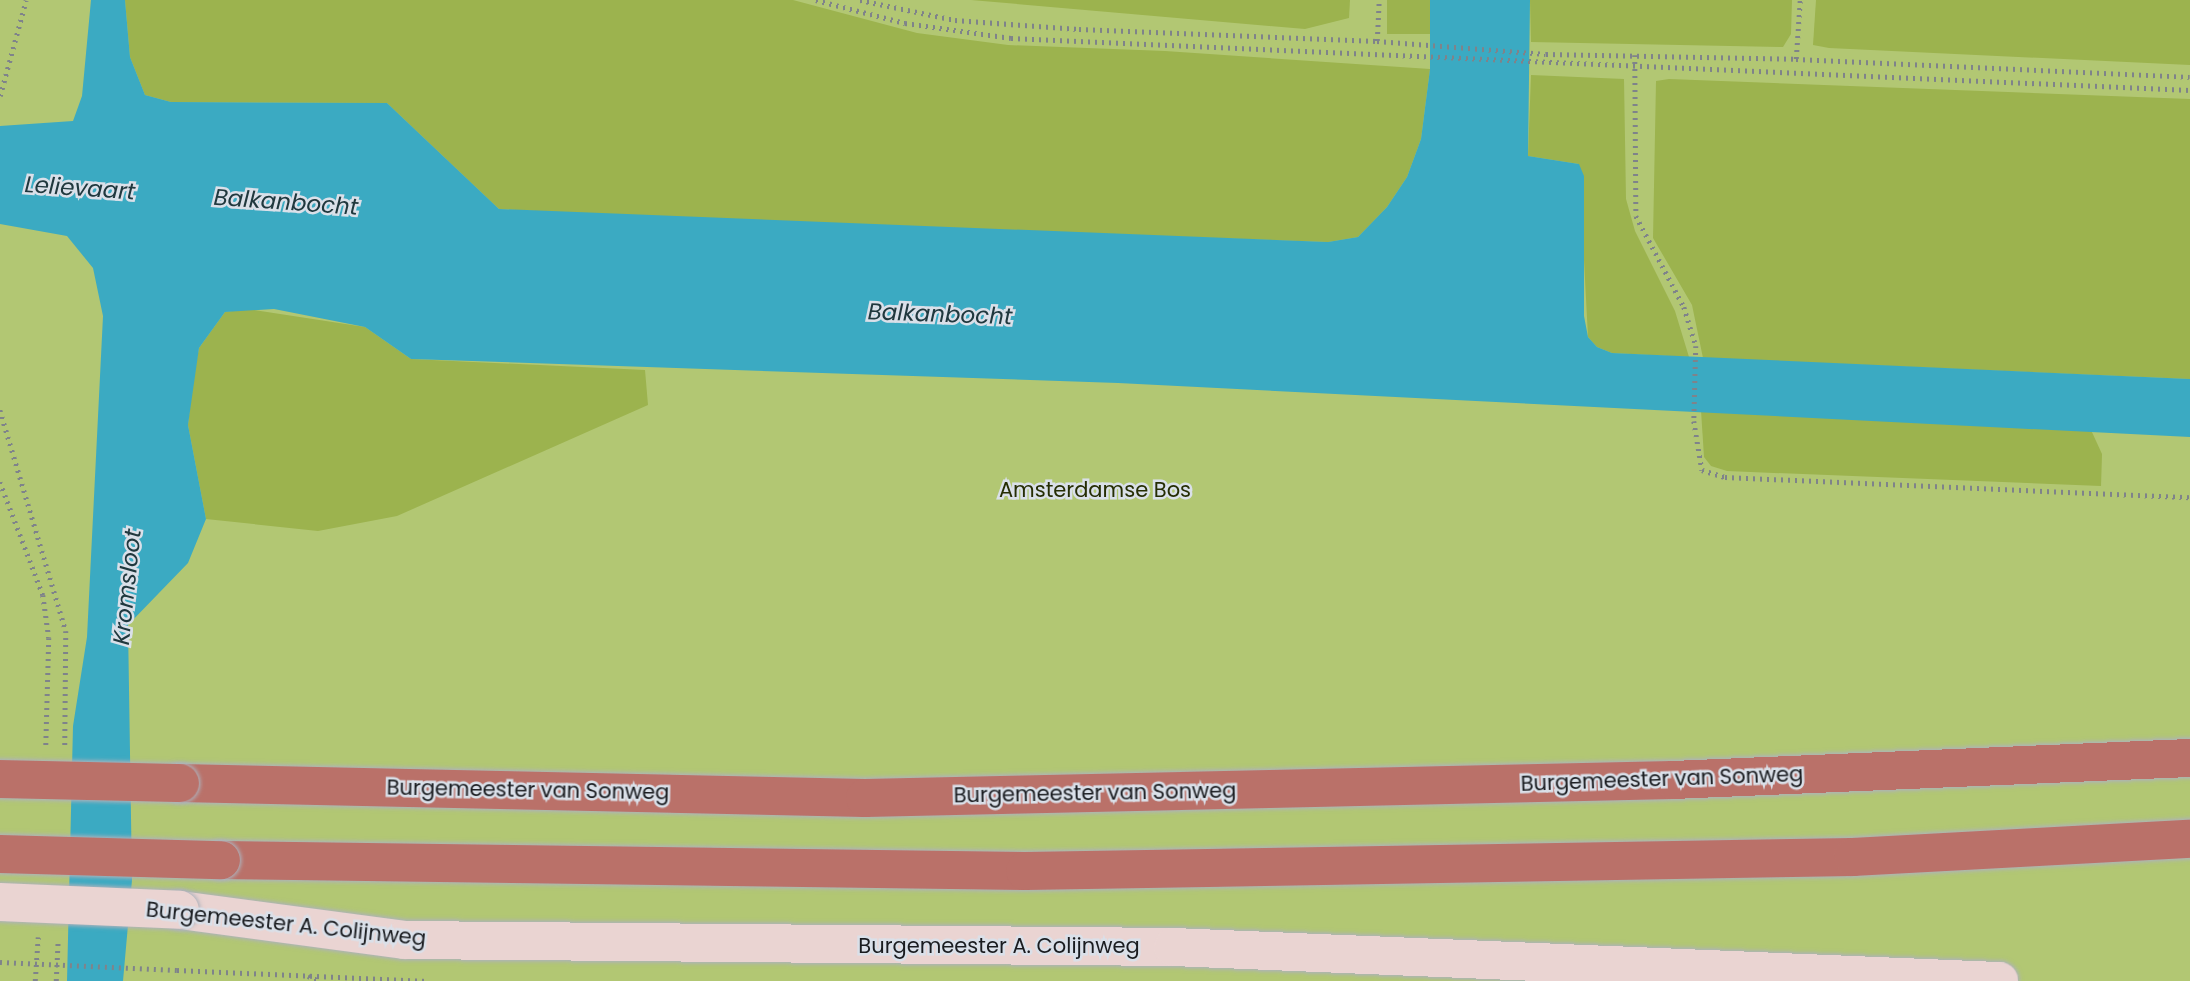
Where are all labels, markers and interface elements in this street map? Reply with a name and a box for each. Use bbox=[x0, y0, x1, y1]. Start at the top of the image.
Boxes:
water label: Lelievaart bbox=[24, 170, 136, 206]
water label: Balkanbocht bbox=[213, 183, 359, 221]
water label: Balkanbocht bbox=[867, 298, 1013, 330]
park label: Amsterdamse Bos bbox=[999, 477, 1191, 503]
water label: Kromsloot bbox=[107, 528, 147, 646]
street label: Burgemeester van Sonweg bbox=[1520, 761, 1804, 797]
street label: Burgemeester van Sonweg bbox=[386, 775, 670, 805]
street label: Burgemeester van Sonweg bbox=[953, 778, 1237, 808]
street label: Burgemeester A. Colijnweg bbox=[145, 897, 427, 951]
street label: Burgemeester A. Colijnweg bbox=[858, 933, 1140, 959]

